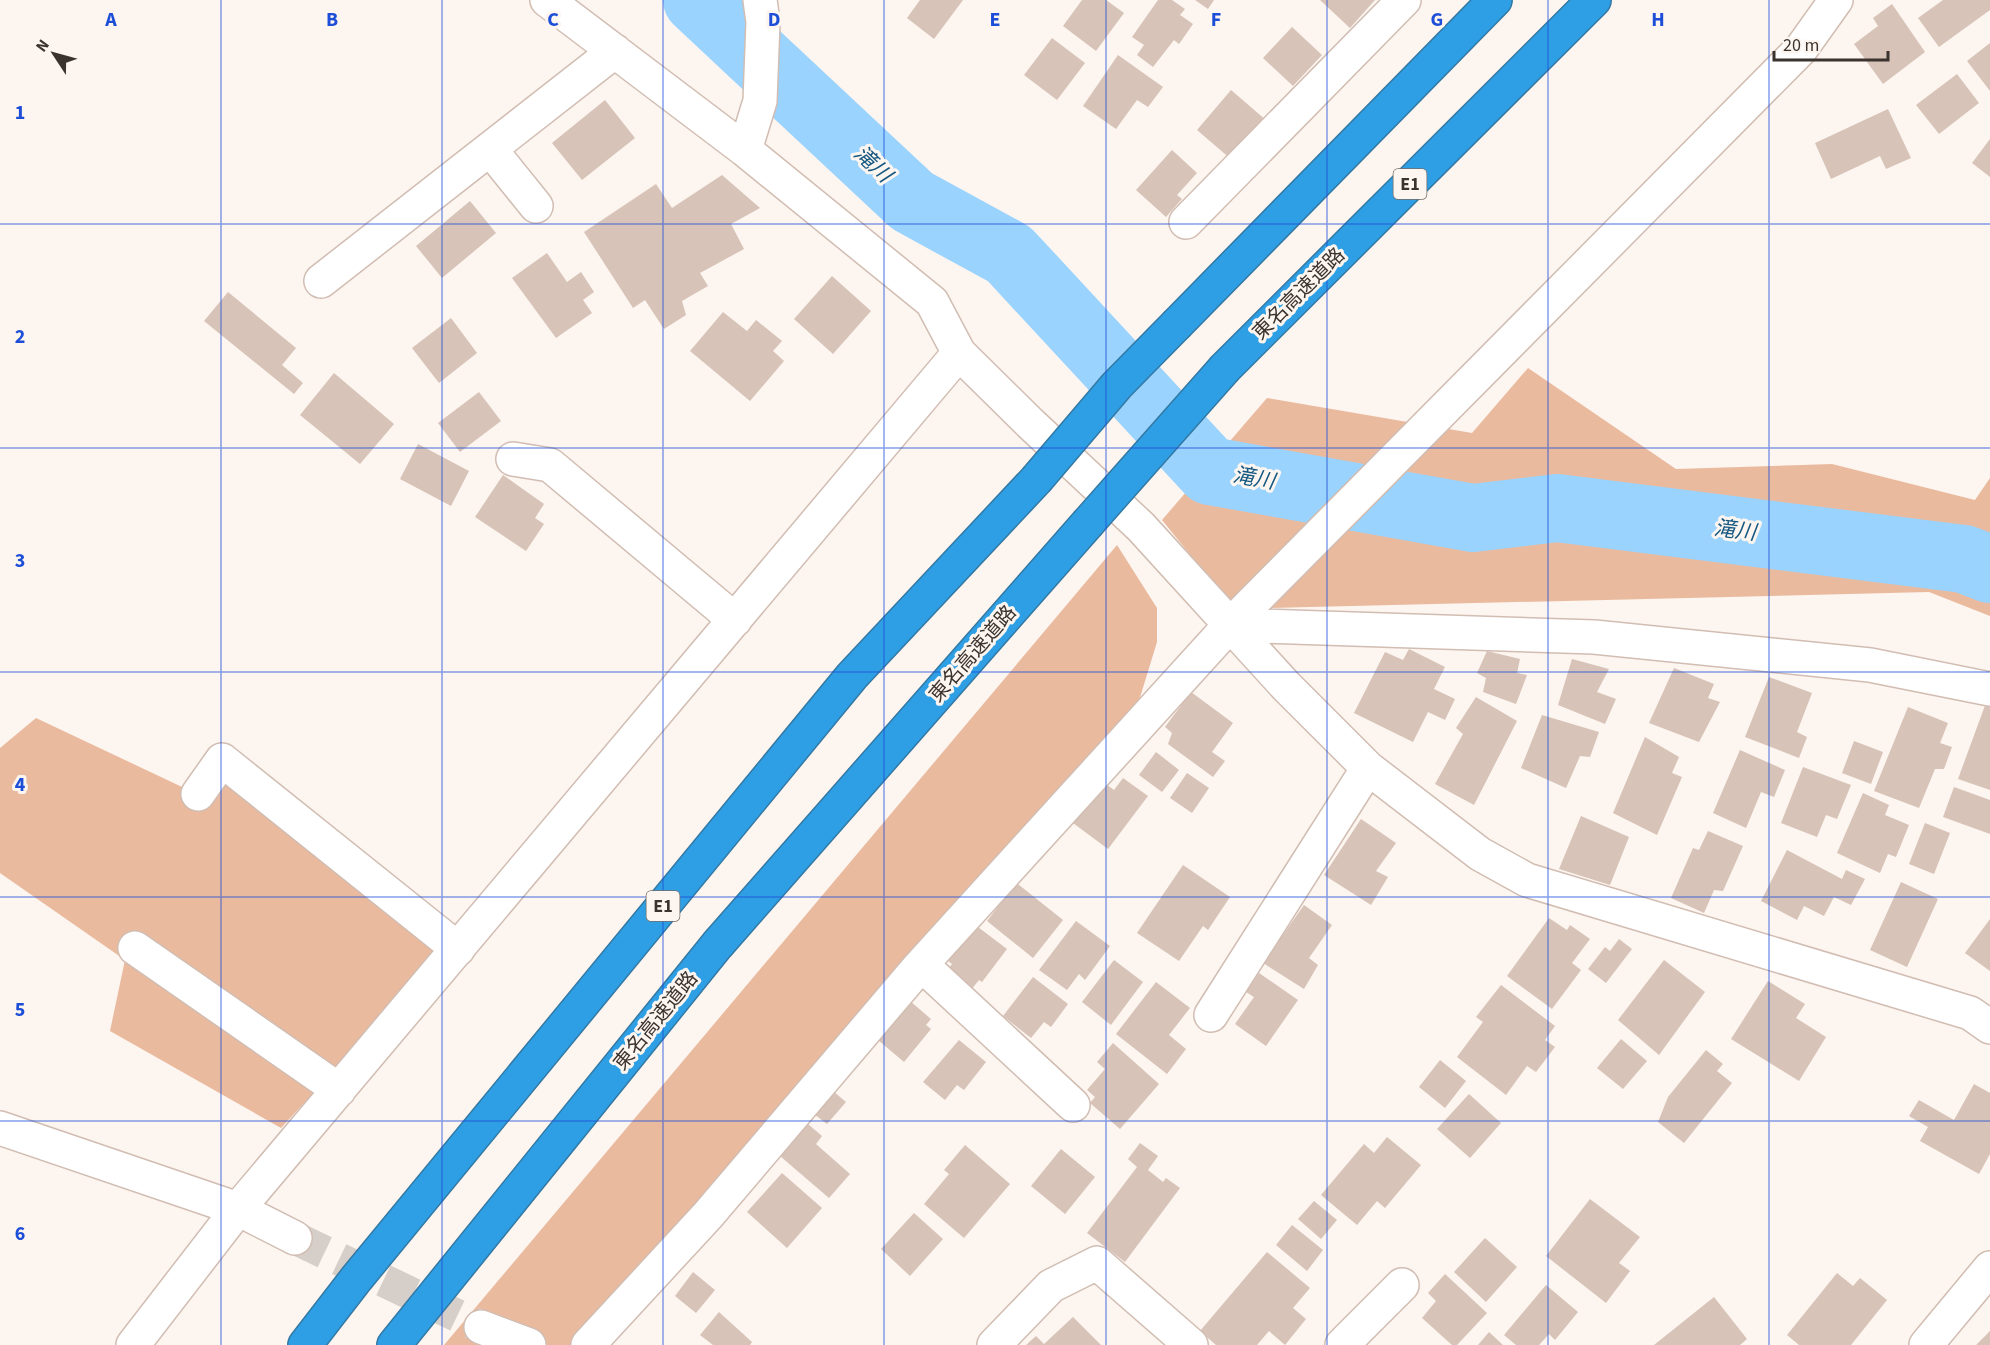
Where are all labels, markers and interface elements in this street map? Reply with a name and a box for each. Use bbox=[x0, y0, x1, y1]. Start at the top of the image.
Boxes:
text: A bbox=[104, 6, 117, 34]
text: B bbox=[326, 6, 338, 34]
text: C bbox=[547, 6, 559, 34]
text: D bbox=[768, 6, 780, 34]
text: E bbox=[990, 6, 1000, 34]
text: F bbox=[1211, 6, 1221, 34]
text: G bbox=[1431, 6, 1443, 34]
text: H bbox=[1651, 6, 1665, 34]
north arrow bbox=[24, 24, 84, 84]
scale bar bbox=[1774, 24, 1888, 62]
text: 20 m bbox=[1783, 33, 1819, 58]
text: N bbox=[31, 35, 55, 57]
text: 1 bbox=[15, 99, 25, 127]
water label: 滝川 bbox=[847, 139, 900, 191]
road number: E1 bbox=[1394, 169, 1426, 199]
street label: 東名高速道路 bbox=[1247, 242, 1351, 346]
text: 2 bbox=[15, 323, 25, 351]
water label: 滝川 bbox=[1231, 460, 1279, 497]
water label: 滝川 bbox=[1712, 513, 1760, 548]
text: 3 bbox=[15, 547, 25, 575]
street label: 東名高速道路 bbox=[923, 600, 1023, 708]
text: 4 bbox=[15, 771, 26, 799]
road number: E1 bbox=[646, 891, 680, 921]
street label: 東名高速道路 bbox=[607, 966, 705, 1076]
text: 5 bbox=[15, 996, 25, 1024]
text: 6 bbox=[15, 1220, 25, 1248]

